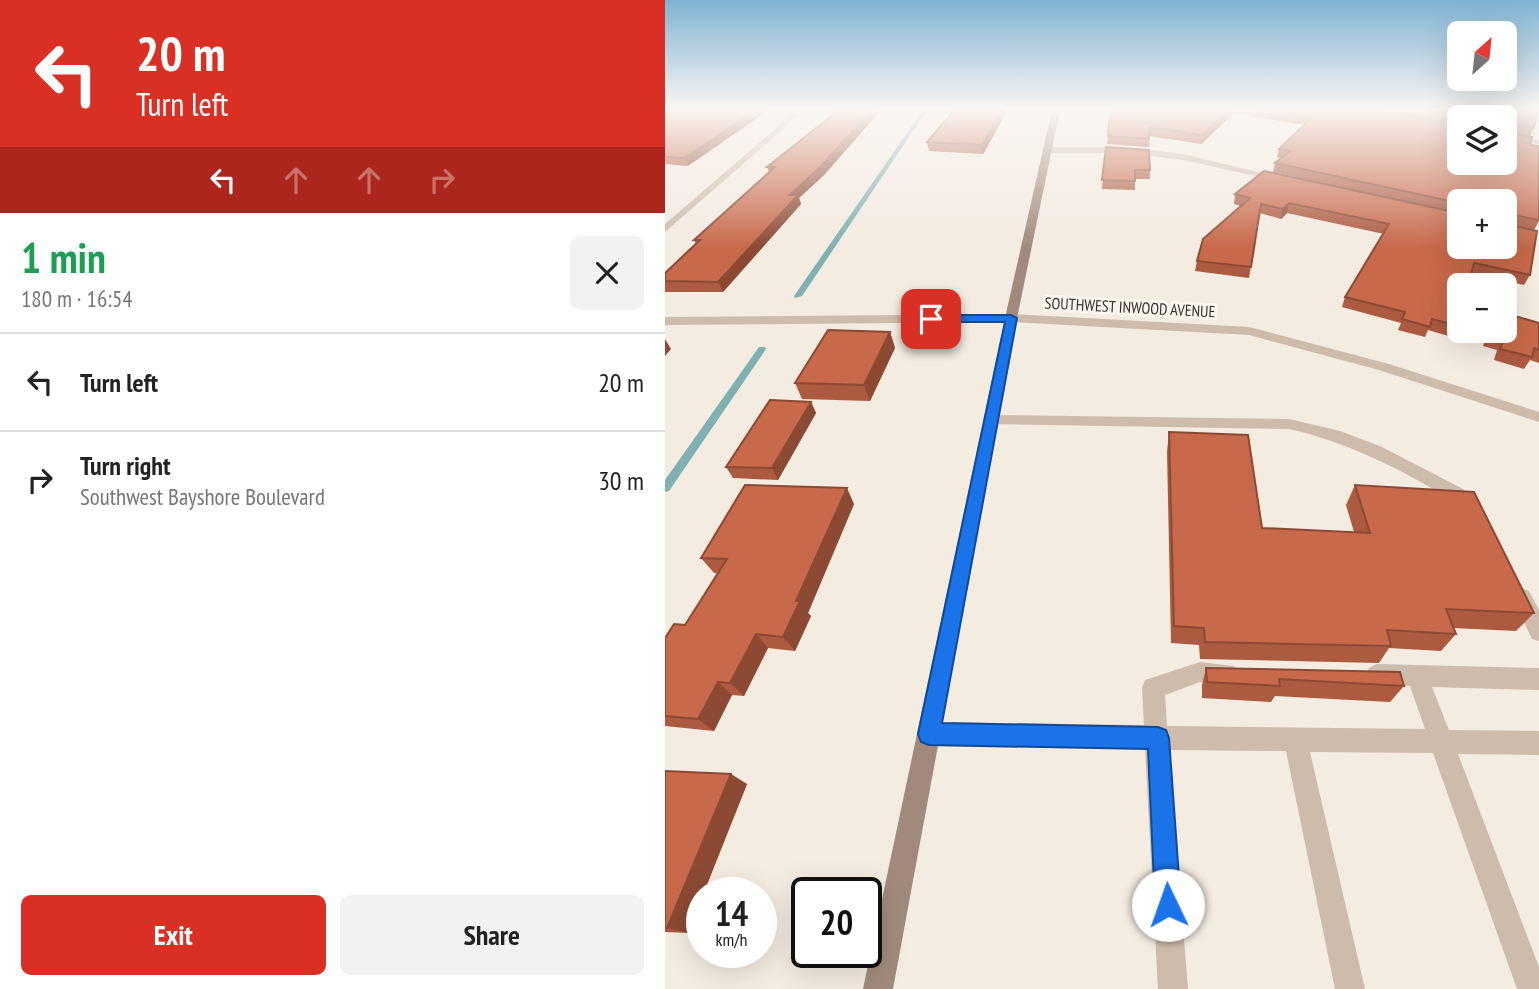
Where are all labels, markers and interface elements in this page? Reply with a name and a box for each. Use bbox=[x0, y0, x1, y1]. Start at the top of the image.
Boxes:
text: 20 m bbox=[136, 21, 225, 85]
north arrow bbox=[1447, 21, 1517, 91]
map controls bbox=[1447, 21, 1517, 343]
icon: left bbox=[21, 28, 112, 119]
text: Turn left bbox=[136, 83, 228, 125]
button: layers bbox=[1447, 105, 1517, 175]
icon: left bbox=[204, 161, 242, 199]
icon: ahead bbox=[277, 161, 315, 199]
icon: ahead bbox=[350, 161, 388, 199]
icon: right bbox=[423, 161, 461, 199]
button: + bbox=[1447, 189, 1517, 259]
text: 1 min bbox=[21, 230, 106, 285]
button: close bbox=[570, 236, 644, 310]
button: − bbox=[1447, 273, 1517, 343]
text: 180 m · 16:54 bbox=[21, 284, 133, 313]
pin bbox=[901, 289, 961, 349]
street label: SOUTHWEST INWOOD AVENUE bbox=[1044, 293, 1216, 321]
icon: arrive bbox=[912, 300, 950, 338]
icon: left bbox=[21, 363, 59, 401]
text: Turn left bbox=[80, 366, 158, 399]
text: 20 m bbox=[598, 366, 644, 399]
text: Turn right bbox=[80, 449, 171, 482]
icon: right bbox=[21, 461, 59, 499]
text: 30 m bbox=[598, 464, 644, 497]
text: Southwest Bayshore Boulevard bbox=[80, 482, 325, 511]
position arrow bbox=[1131, 868, 1205, 942]
speed limit sign: 20 bbox=[791, 877, 882, 968]
text: 14 bbox=[715, 890, 748, 936]
button: Exit bbox=[21, 895, 326, 975]
button: Share bbox=[340, 895, 644, 975]
text: km/h bbox=[716, 928, 747, 951]

